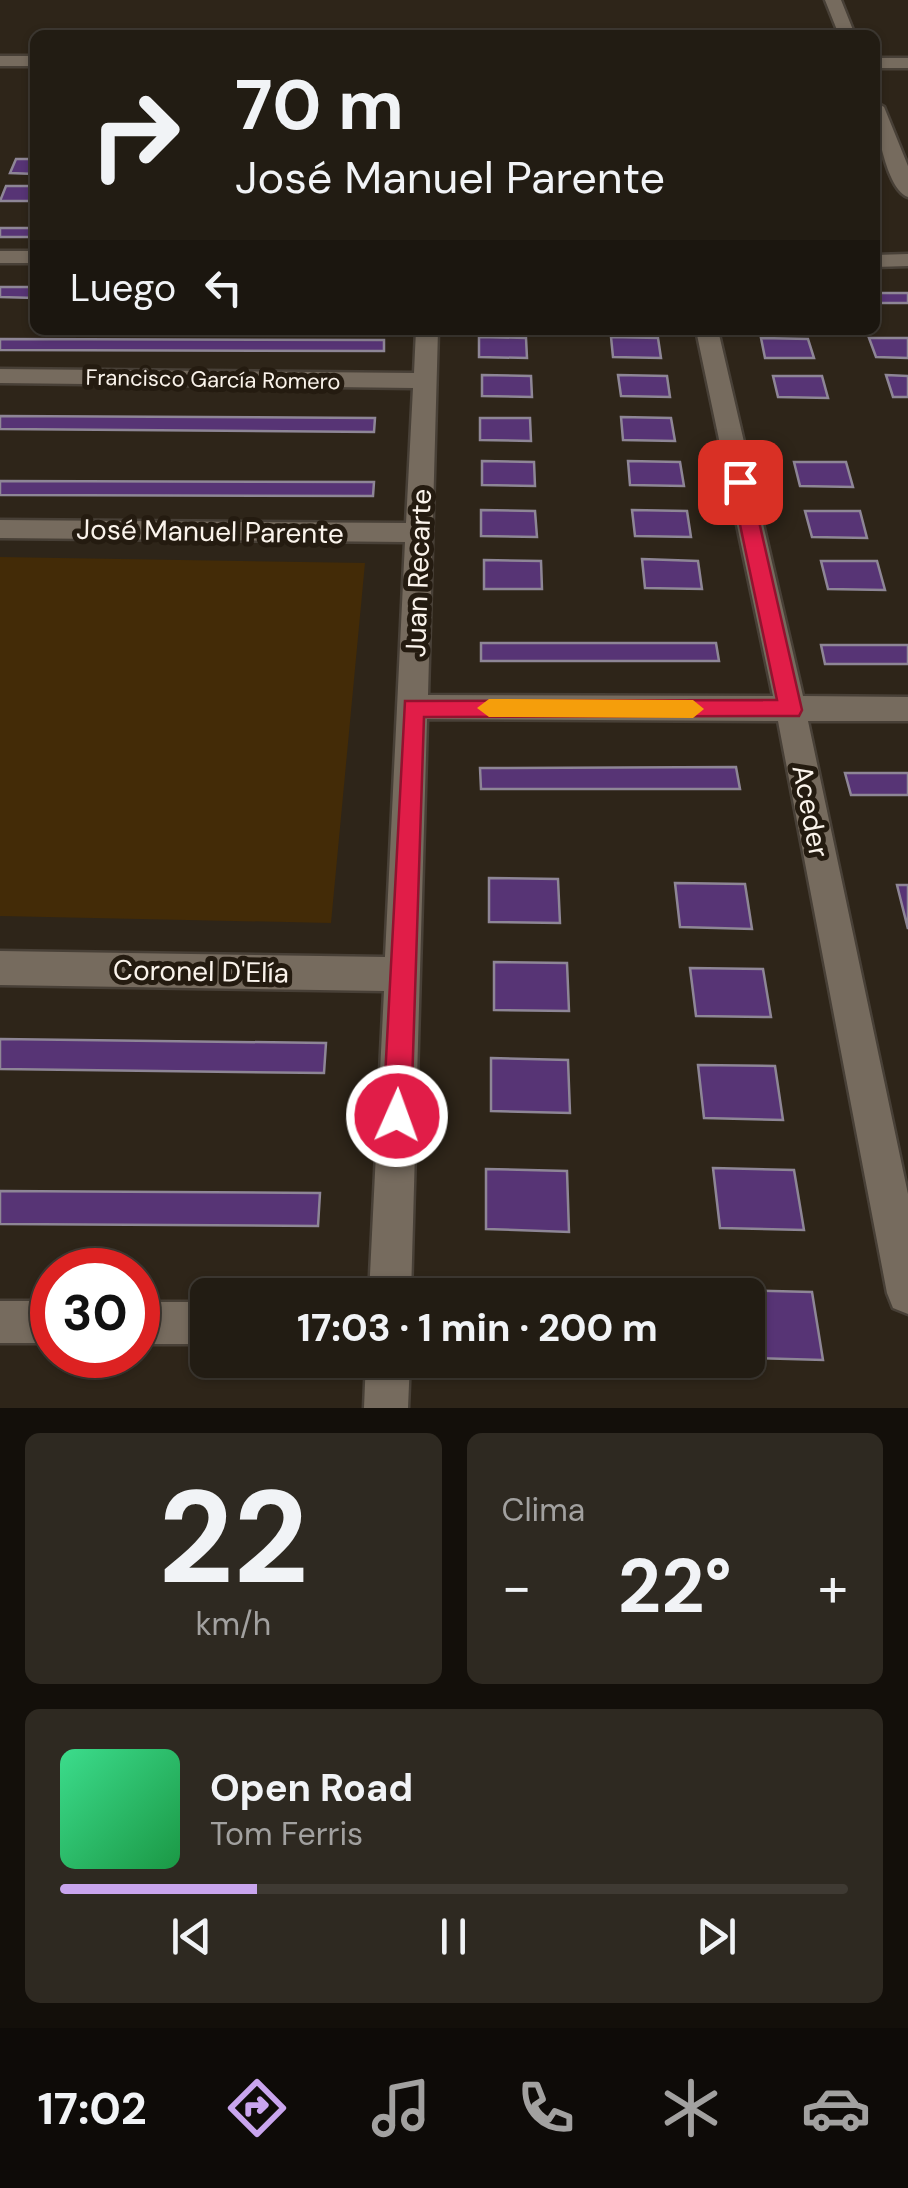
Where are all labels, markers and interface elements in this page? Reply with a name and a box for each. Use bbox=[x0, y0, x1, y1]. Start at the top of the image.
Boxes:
text: 70 m bbox=[235, 60, 404, 151]
icon: right bbox=[70, 70, 200, 200]
text: José Manuel Parente bbox=[235, 148, 665, 207]
icon: left bbox=[196, 260, 251, 315]
text: Luego bbox=[70, 263, 176, 313]
street label: Francisco García Romero bbox=[85, 363, 341, 396]
pin bbox=[698, 440, 783, 525]
icon: arrive bbox=[713, 455, 768, 510]
street label: Juan Recarte bbox=[397, 488, 440, 658]
street label: José Manuel Parente bbox=[76, 511, 344, 552]
street label: Aceder bbox=[783, 762, 838, 861]
street label: Coronel D'Elía bbox=[113, 951, 289, 992]
position arrow bbox=[345, 1064, 449, 1168]
speed limit sign: 30 bbox=[30, 1248, 160, 1378]
text: 17:03 · 1 min · 200 m bbox=[297, 1303, 658, 1353]
text: 22 bbox=[158, 1453, 308, 1622]
text: Clima bbox=[502, 1489, 585, 1531]
text: 22° bbox=[618, 1538, 732, 1635]
text: − bbox=[502, 1551, 532, 1623]
text: + bbox=[818, 1551, 848, 1623]
text: km/h bbox=[195, 1603, 271, 1645]
text: Open Road bbox=[210, 1763, 413, 1813]
text: Tom Ferris bbox=[210, 1813, 363, 1855]
icon: previous bbox=[164, 1909, 219, 1964]
icon: pause bbox=[426, 1909, 481, 1964]
icon: next bbox=[689, 1909, 744, 1964]
icon: directions bbox=[222, 2073, 292, 2143]
icon: music bbox=[366, 2073, 436, 2143]
icon: phone bbox=[511, 2073, 581, 2143]
icon: climate bbox=[656, 2073, 726, 2143]
icon: car bbox=[801, 2073, 871, 2143]
text: 17:02 bbox=[37, 2079, 147, 2138]

